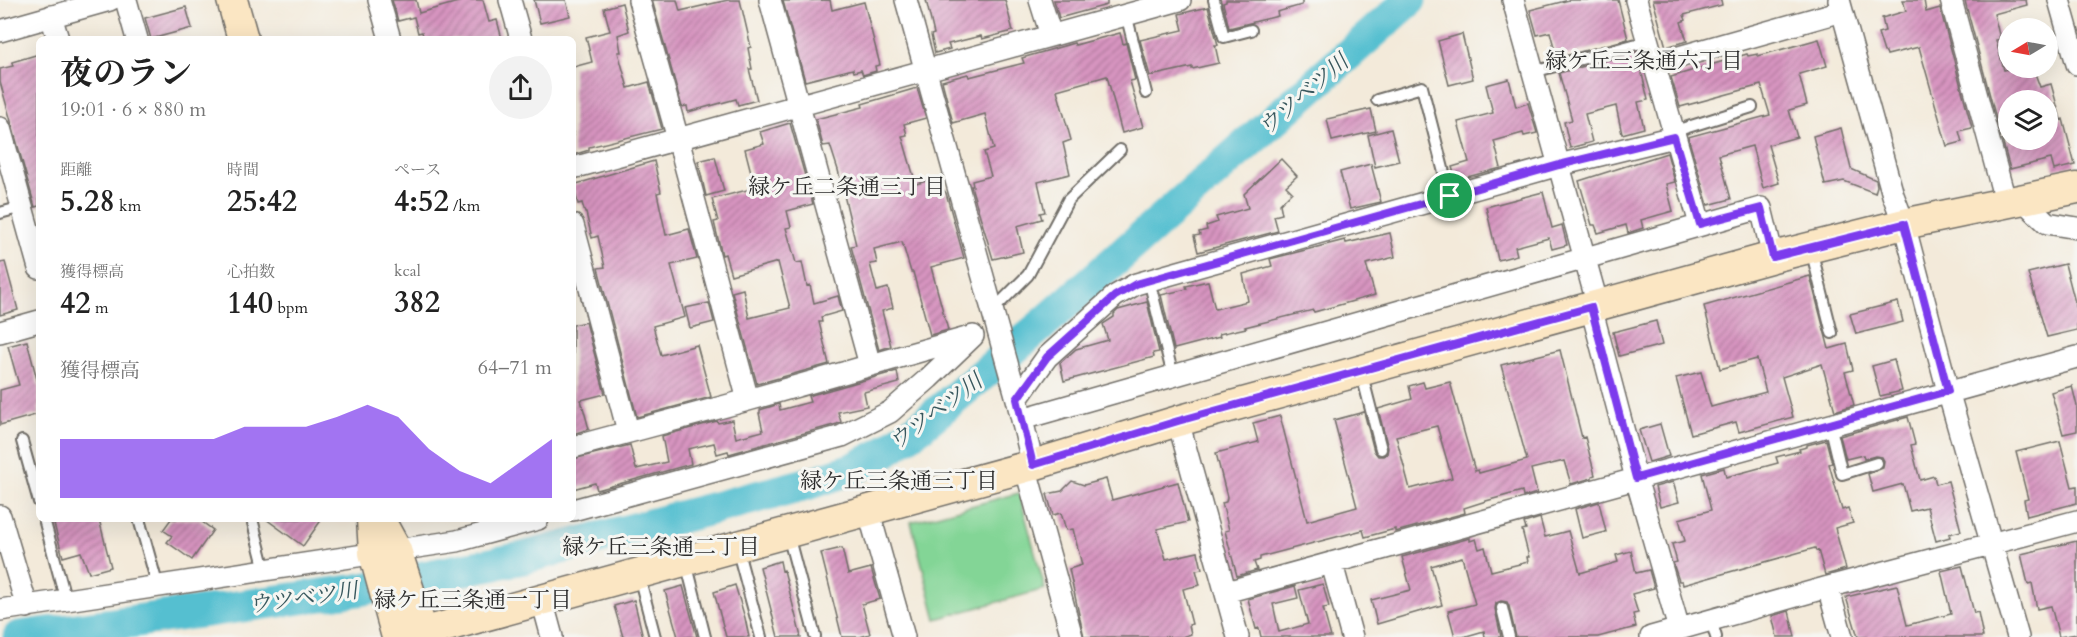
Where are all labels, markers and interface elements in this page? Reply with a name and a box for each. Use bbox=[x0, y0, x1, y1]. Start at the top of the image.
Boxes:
north arrow bbox=[1998, 18, 2058, 78]
map controls bbox=[1998, 18, 2058, 150]
water label: ウツベツ川 bbox=[1252, 46, 1357, 142]
district label: 緑ケ丘三条通六丁目 bbox=[1545, 46, 1743, 76]
text: 夜のラン bbox=[60, 51, 192, 96]
button: share bbox=[489, 56, 552, 119]
button: layers bbox=[1998, 90, 2058, 150]
text: 19:01 · 6 × 880 m bbox=[60, 96, 206, 123]
text: 距離 bbox=[60, 159, 92, 181]
text: 時間 bbox=[227, 159, 259, 181]
text: ペース bbox=[394, 159, 441, 181]
pin bbox=[1424, 170, 1475, 221]
district label: 緑ケ丘二条通三丁目 bbox=[748, 172, 946, 202]
icon: arrive bbox=[1433, 179, 1466, 212]
text: 5.28 bbox=[60, 181, 115, 222]
text: 25:42 bbox=[227, 181, 297, 222]
text: 4:52 bbox=[394, 181, 449, 222]
text: km bbox=[115, 195, 141, 217]
text: /km bbox=[449, 195, 480, 217]
text: kcal bbox=[394, 260, 421, 282]
text: 獲得標高 bbox=[60, 261, 124, 283]
text: 心拍数 bbox=[227, 261, 275, 283]
text: 382 bbox=[394, 282, 440, 323]
text: 42 bbox=[60, 283, 91, 324]
text: 140 bbox=[227, 283, 273, 324]
text: m bbox=[91, 297, 109, 319]
text: bpm bbox=[273, 297, 308, 319]
text: 64–71 m bbox=[478, 354, 552, 381]
text: 獲得標高 bbox=[60, 357, 140, 384]
water label: ウツベツ川 bbox=[883, 366, 990, 457]
district label: 緑ケ丘三条通三丁目 bbox=[800, 466, 998, 496]
district label: 緑ケ丘三条通二丁目 bbox=[562, 532, 760, 562]
water label: ウツベツ川 bbox=[247, 575, 362, 620]
district label: 緑ケ丘三条通一丁目 bbox=[374, 585, 572, 615]

